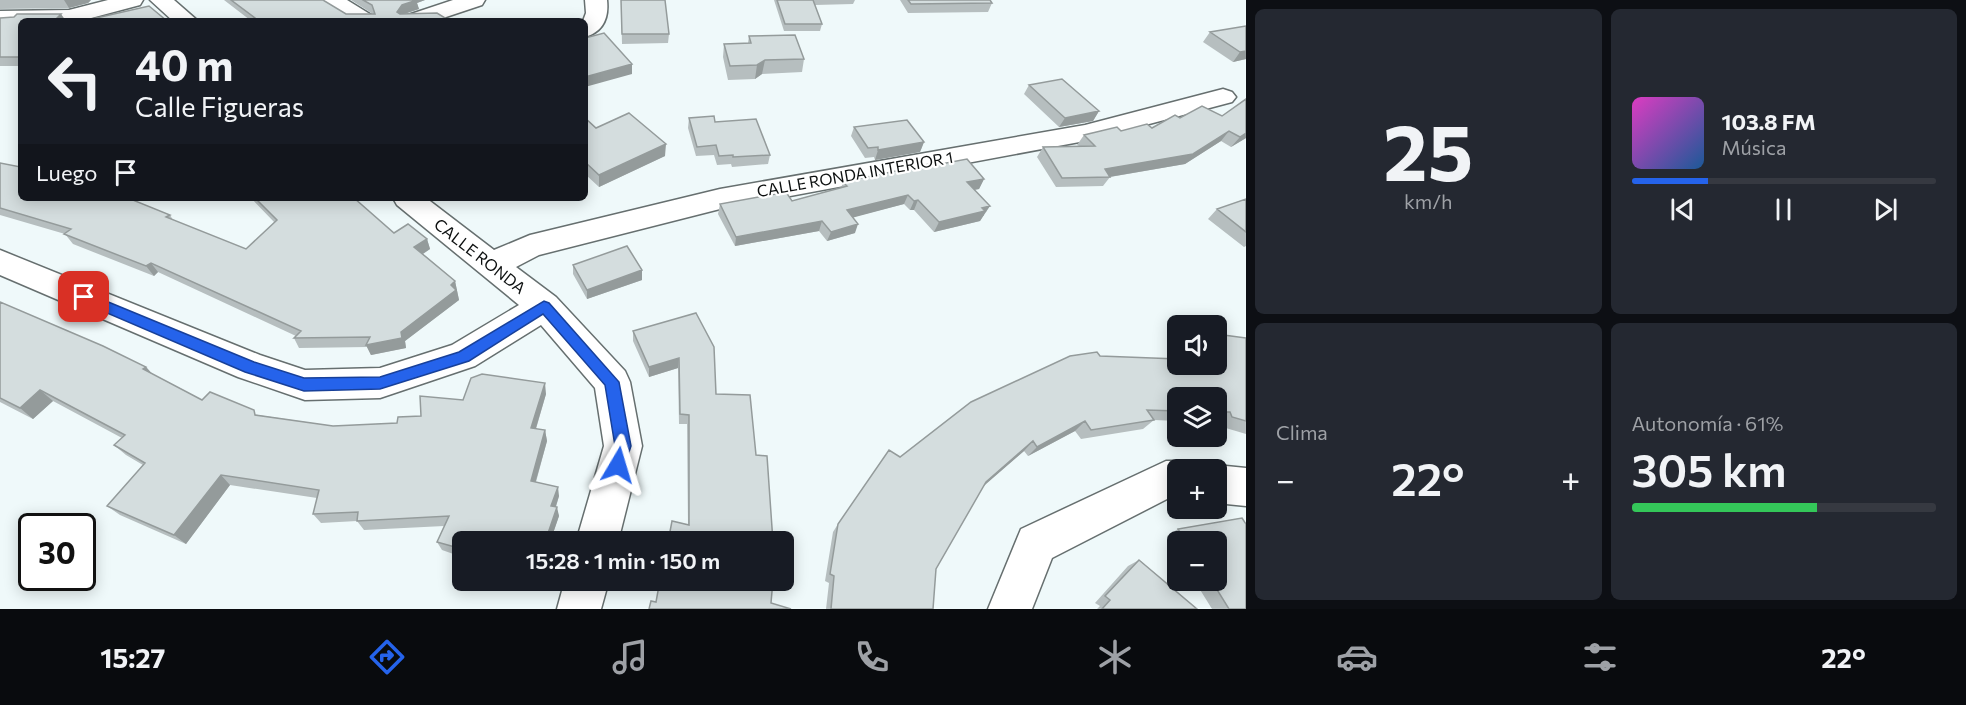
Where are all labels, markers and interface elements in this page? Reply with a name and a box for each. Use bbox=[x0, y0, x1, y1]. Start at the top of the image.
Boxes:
text: 40 m bbox=[135, 38, 233, 90]
icon: left bbox=[36, 42, 114, 120]
text: Calle Figueras bbox=[135, 90, 304, 123]
text: 25 bbox=[1383, 102, 1473, 197]
text: 103.8 FM bbox=[1722, 108, 1816, 135]
text: Música bbox=[1722, 135, 1786, 159]
street label: CALLE RONDA INTERIOR 1 bbox=[755, 147, 955, 200]
icon: arrive bbox=[109, 156, 142, 189]
text: Luego bbox=[36, 159, 97, 186]
text: km/h bbox=[1404, 189, 1453, 213]
icon: previous bbox=[1666, 193, 1699, 226]
icon: pause bbox=[1767, 193, 1800, 226]
icon: next bbox=[1869, 193, 1902, 226]
street label: CALLE RONDA bbox=[431, 214, 530, 297]
pin bbox=[58, 271, 109, 322]
icon: arrive bbox=[67, 280, 100, 313]
map controls bbox=[1167, 315, 1227, 591]
button: sound bbox=[1167, 315, 1227, 375]
button: layers bbox=[1167, 387, 1227, 447]
text: Autonomía · 61% bbox=[1632, 411, 1783, 435]
text: Clima bbox=[1276, 420, 1328, 444]
position arrow bbox=[586, 433, 650, 497]
text: 305 km bbox=[1632, 441, 1787, 496]
text: 22° bbox=[1391, 450, 1465, 505]
text: − bbox=[1276, 458, 1295, 499]
text: + bbox=[1561, 458, 1581, 499]
button: + bbox=[1167, 459, 1227, 519]
speed limit sign: 30 bbox=[18, 513, 96, 591]
button: − bbox=[1167, 531, 1227, 591]
text: 15:28 · 1 min · 150 m bbox=[526, 547, 720, 574]
icon: directions bbox=[366, 636, 408, 678]
icon: music bbox=[609, 636, 651, 678]
icon: phone bbox=[851, 636, 893, 678]
icon: climate bbox=[1094, 636, 1136, 678]
icon: car bbox=[1336, 636, 1378, 678]
icon: filters bbox=[1579, 636, 1621, 678]
text: 15:27 bbox=[100, 641, 165, 674]
text: 22° bbox=[1821, 641, 1866, 674]

